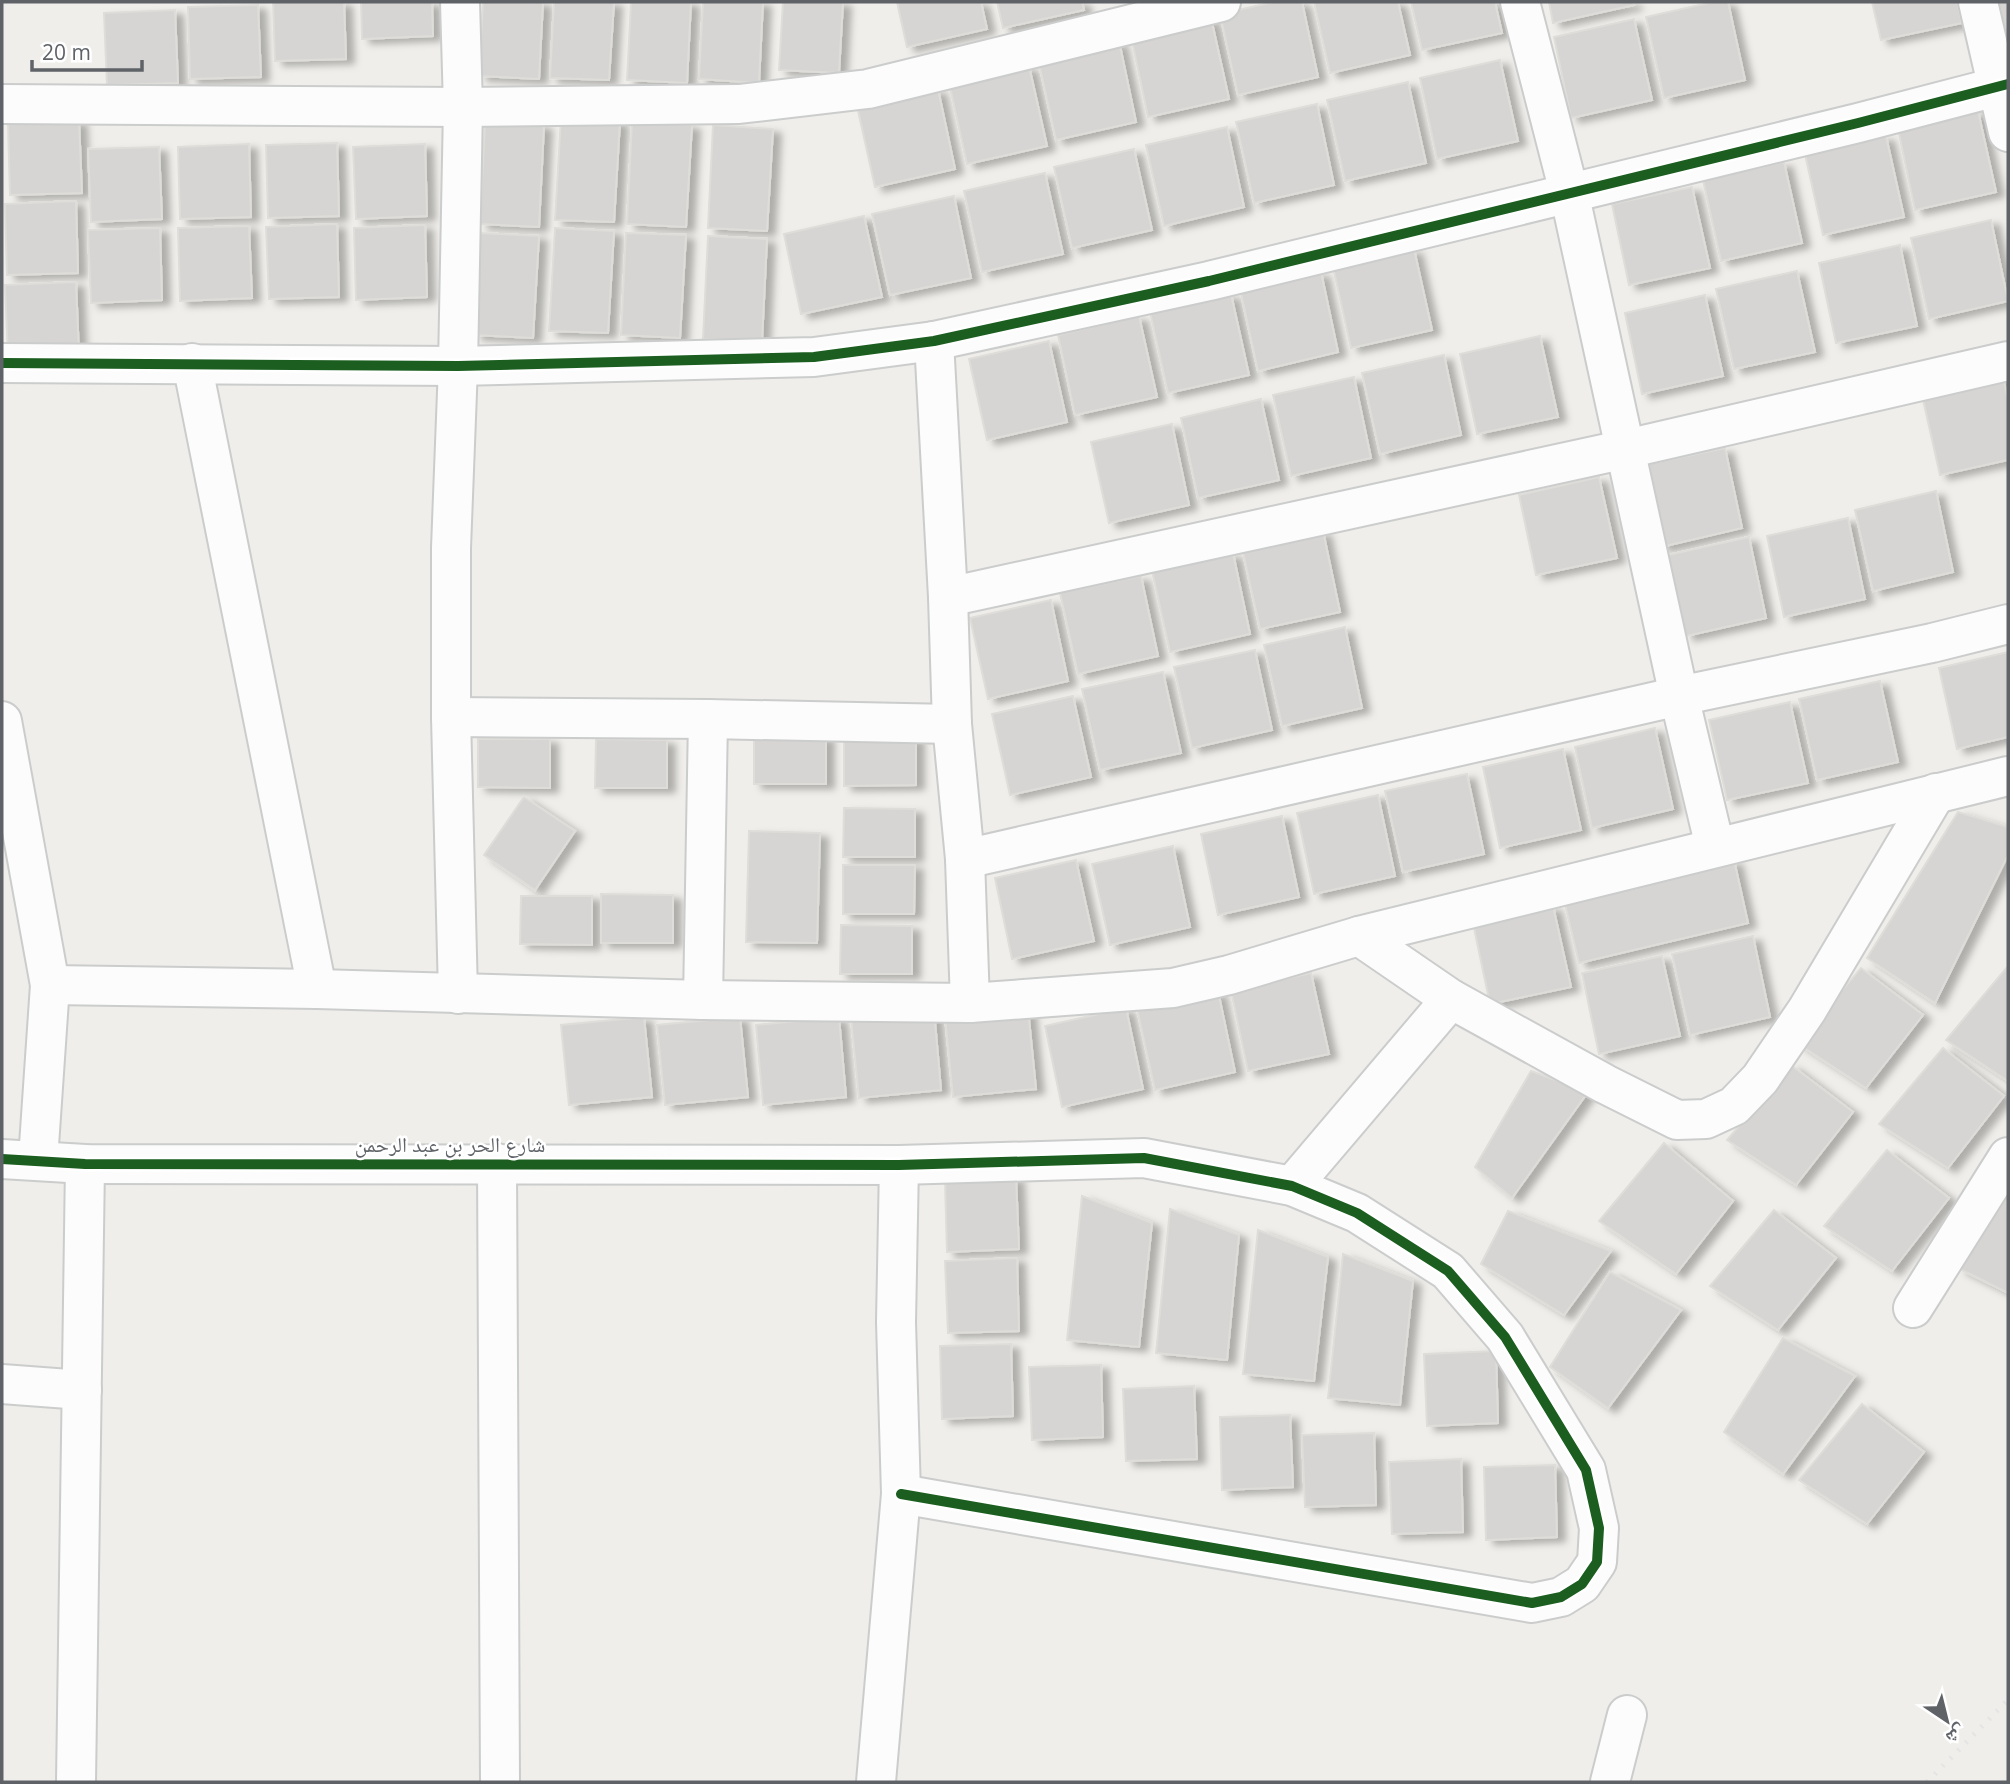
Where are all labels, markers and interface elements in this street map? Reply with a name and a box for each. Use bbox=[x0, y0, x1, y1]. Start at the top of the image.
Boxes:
scale bar bbox=[32, 28, 142, 72]
text: 20 m bbox=[42, 38, 91, 66]
street label: شارع الحر بن عبد الرحمن bbox=[355, 1130, 545, 1158]
north arrow bbox=[1912, 1686, 1982, 1756]
text: ش bbox=[1941, 1718, 1972, 1751]

